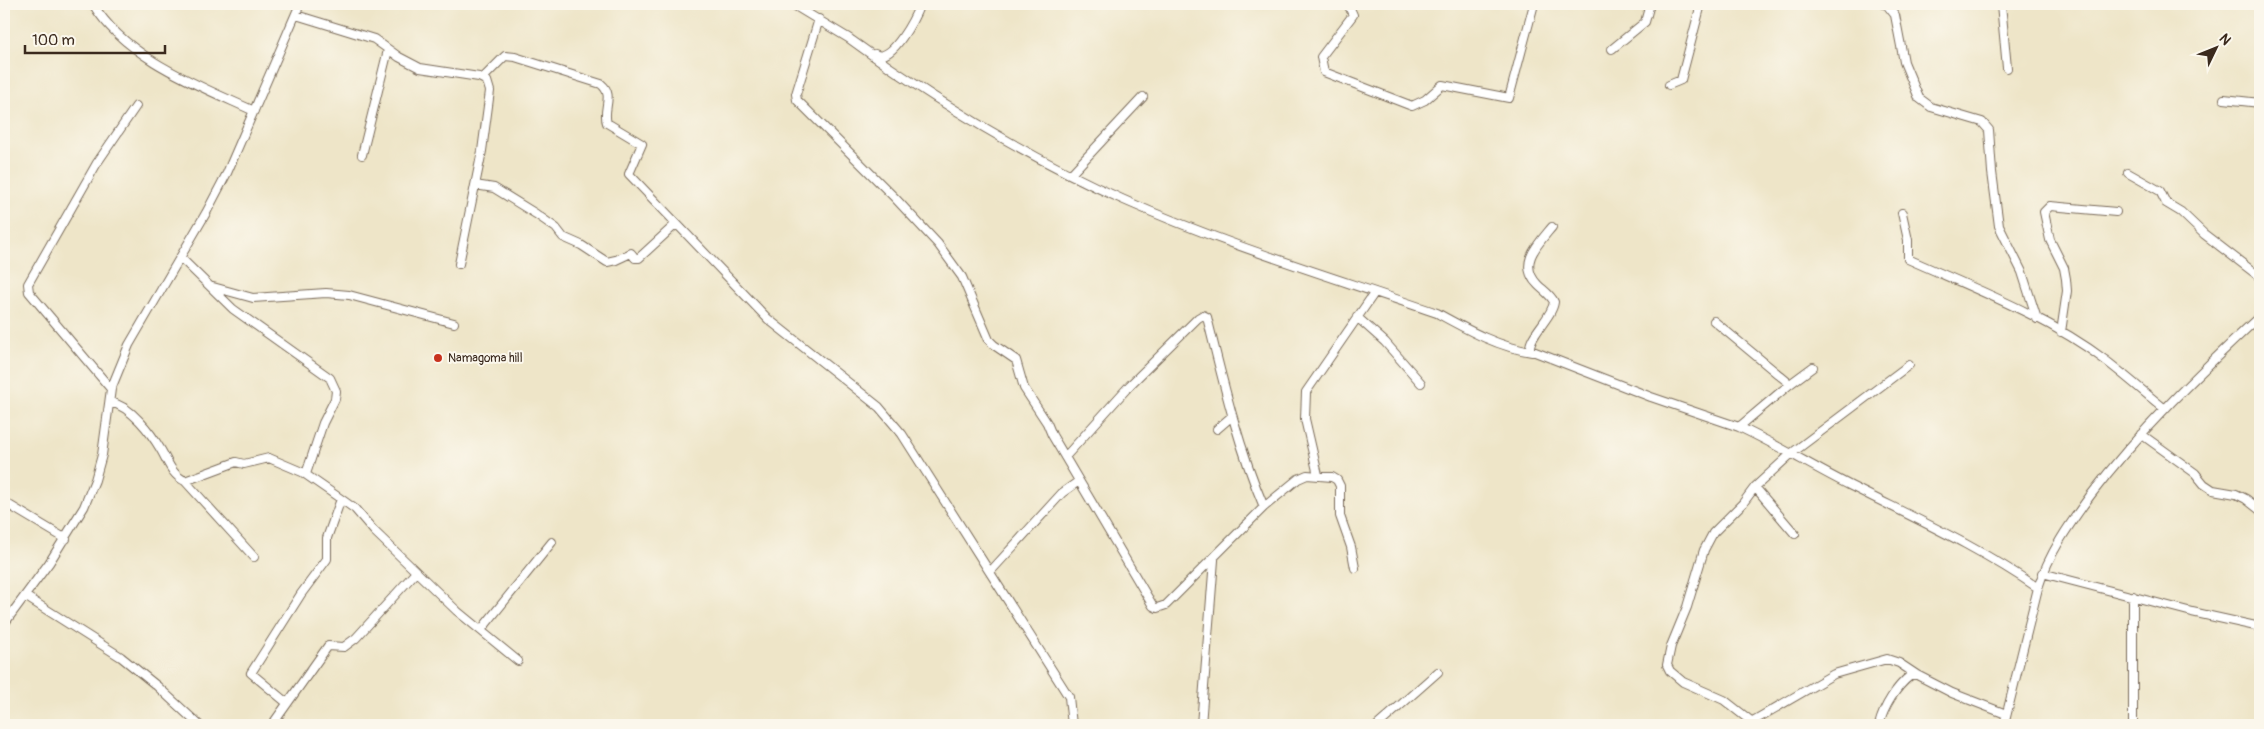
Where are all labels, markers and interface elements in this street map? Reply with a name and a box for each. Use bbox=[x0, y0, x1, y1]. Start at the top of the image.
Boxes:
scale bar bbox=[25, 22, 165, 54]
north arrow bbox=[2192, 22, 2242, 72]
text: N bbox=[2216, 30, 2235, 49]
text: 100 m bbox=[32, 31, 75, 50]
place label: Namagoma hill bbox=[448, 351, 523, 366]
marker: Namagoma hill bbox=[432, 352, 444, 364]

